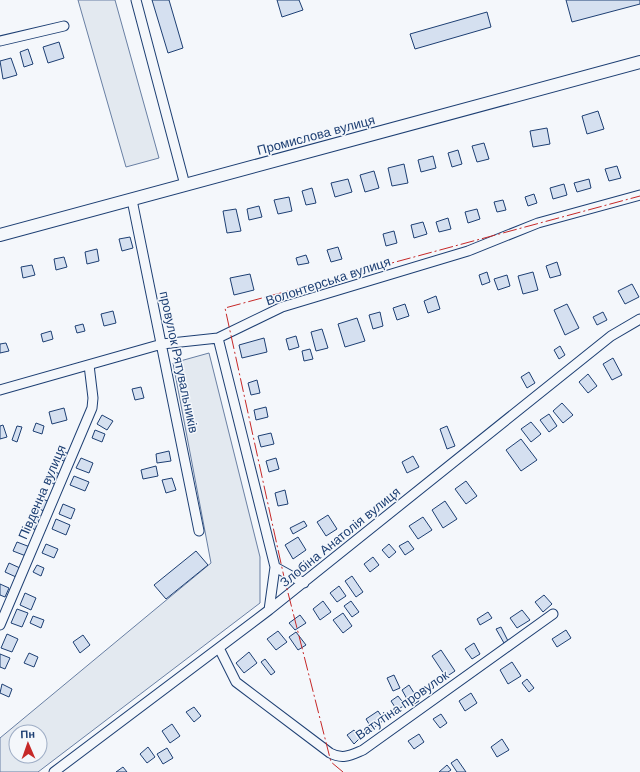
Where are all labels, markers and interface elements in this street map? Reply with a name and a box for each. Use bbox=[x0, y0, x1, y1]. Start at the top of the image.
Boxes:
street label: Промислова вулиця bbox=[256, 112, 376, 158]
street label: Волонтерська вулиця bbox=[264, 254, 392, 308]
street label: провулок Рятувальників bbox=[157, 290, 201, 434]
street label: Південна вулиця bbox=[15, 442, 69, 542]
street label: Злобіна Анатолія вулиця bbox=[277, 484, 403, 590]
street label: Ватутіна провулок bbox=[353, 667, 452, 743]
north arrow bbox=[8, 724, 48, 764]
text: Пн bbox=[20, 728, 35, 740]

